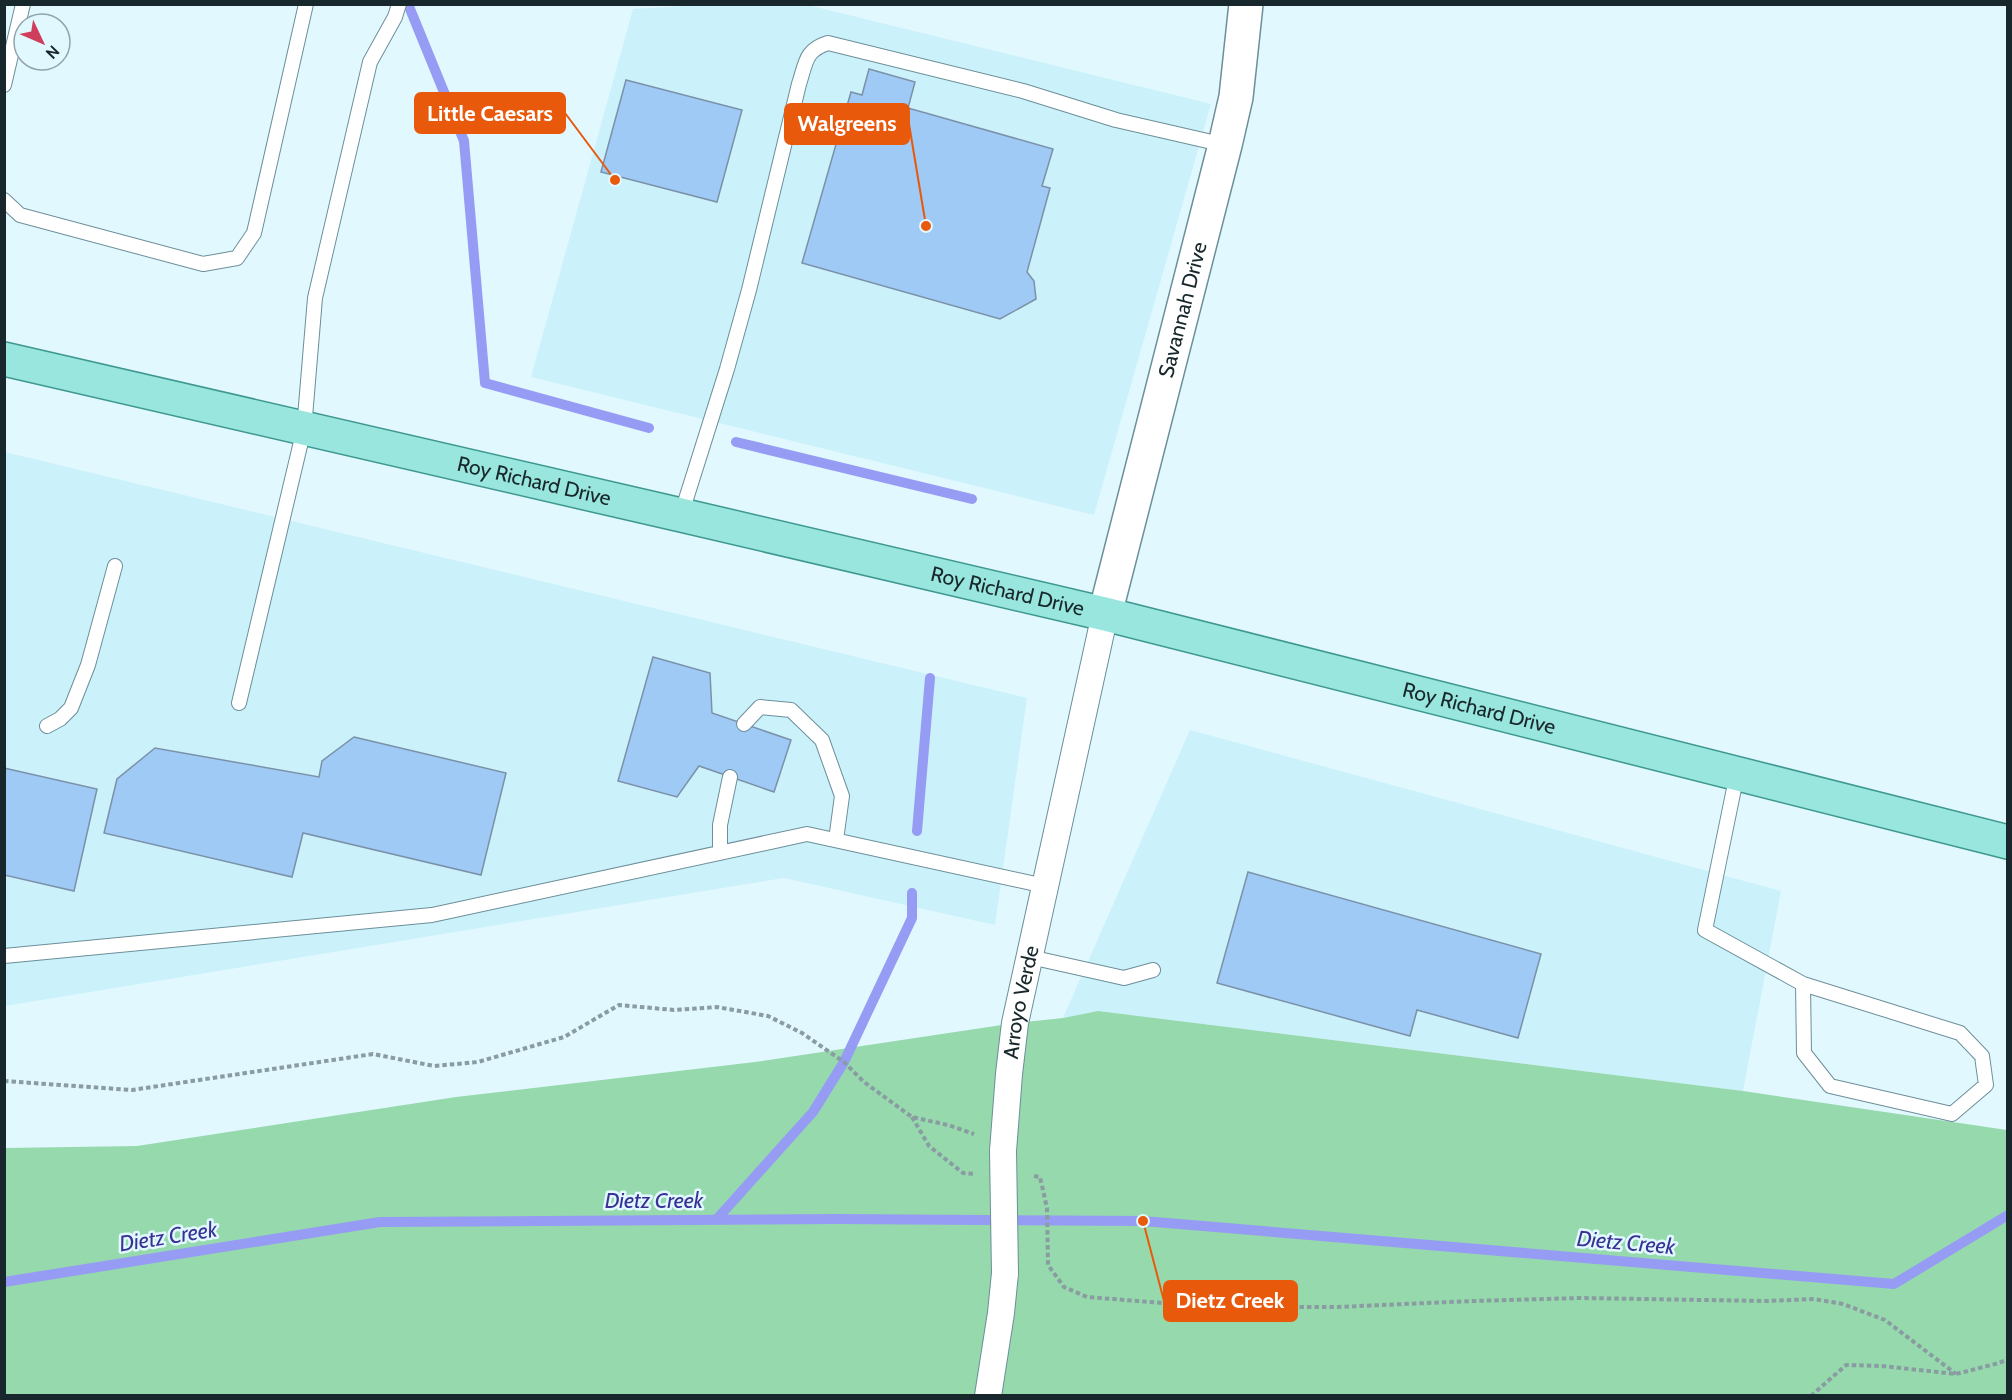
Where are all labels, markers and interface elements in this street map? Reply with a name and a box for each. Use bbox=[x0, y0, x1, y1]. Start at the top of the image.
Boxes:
north arrow bbox=[12, 12, 72, 72]
text: N bbox=[42, 41, 63, 63]
callout: Little Caesars bbox=[415, 93, 565, 133]
text: Little Caesars bbox=[427, 100, 553, 127]
callout: Walgreens bbox=[785, 104, 909, 144]
text: Walgreens bbox=[797, 110, 897, 137]
street label: Savannah Drive bbox=[1153, 239, 1212, 380]
street label: Roy Richard Drive bbox=[455, 451, 614, 511]
street label: Roy Richard Drive bbox=[928, 561, 1087, 621]
street label: Roy Richard Drive bbox=[1400, 677, 1559, 739]
street label: Arroyo Verde bbox=[998, 943, 1044, 1060]
water label: Dietz Creek bbox=[605, 1187, 704, 1214]
water label: Dietz Creek bbox=[117, 1215, 219, 1258]
water label: Dietz Creek bbox=[1576, 1225, 1677, 1260]
callout: Dietz Creek bbox=[1164, 1281, 1297, 1321]
text: Dietz Creek bbox=[1176, 1287, 1285, 1314]

